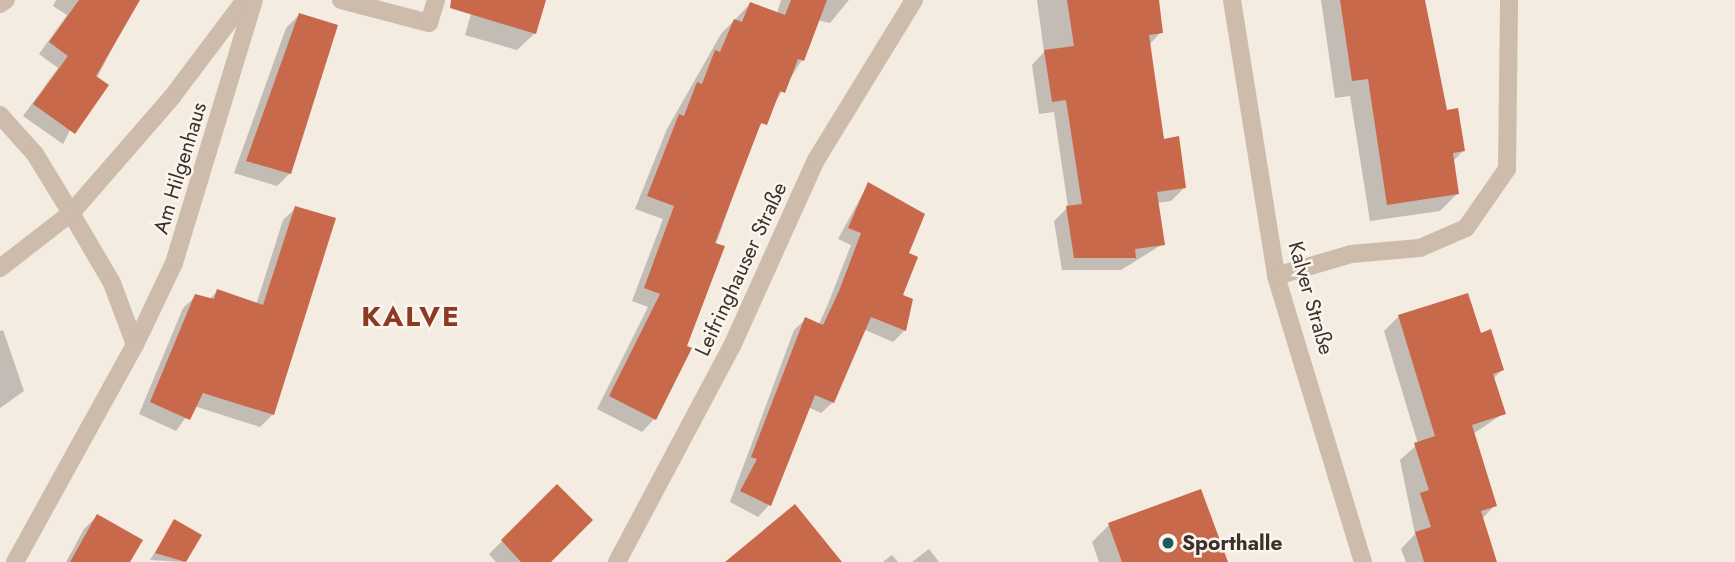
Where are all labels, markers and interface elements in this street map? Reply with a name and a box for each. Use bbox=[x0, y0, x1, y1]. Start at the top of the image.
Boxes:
street label: Am Hilgenhaus bbox=[148, 99, 212, 237]
street label: Leifringhauser Straße bbox=[690, 178, 792, 360]
street label: Kalver Straße bbox=[1283, 238, 1339, 358]
district label: KALVE bbox=[362, 300, 460, 334]
place label: Sporthalle bbox=[1182, 530, 1282, 556]
marker: Sporthalle bbox=[1160, 535, 1176, 551]

